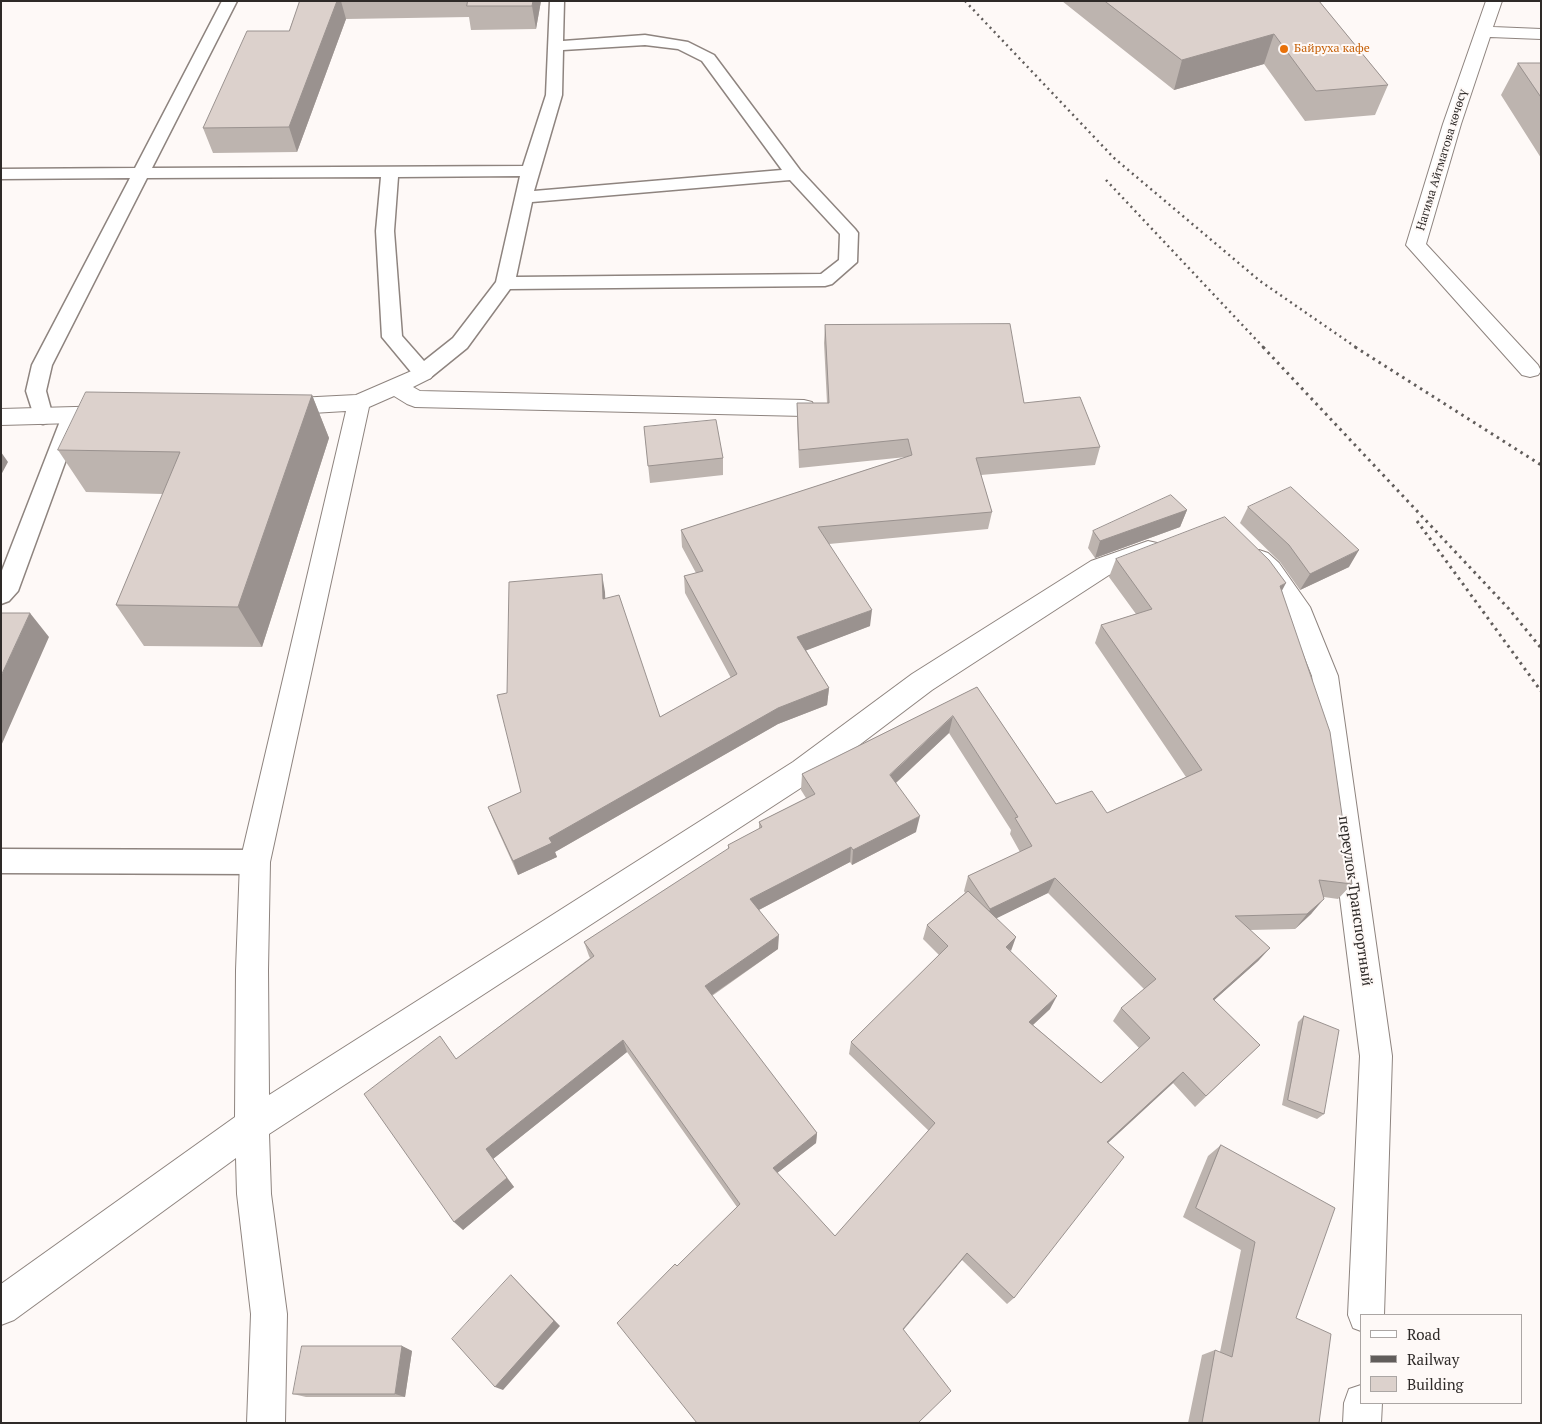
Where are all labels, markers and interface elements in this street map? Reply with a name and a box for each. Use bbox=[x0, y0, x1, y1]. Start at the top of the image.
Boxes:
place label: Байруха кафе bbox=[1294, 42, 1370, 56]
marker: Байруха кафе bbox=[1278, 43, 1290, 55]
street label: Нагима Айтматова көчөсү bbox=[1414, 88, 1470, 232]
street label: переулок Транспортный bbox=[1334, 815, 1376, 987]
legend bbox=[1360, 1314, 1522, 1404]
text: Road bbox=[1407, 1324, 1440, 1344]
text: Railway bbox=[1407, 1349, 1459, 1369]
text: Building bbox=[1407, 1374, 1464, 1394]

